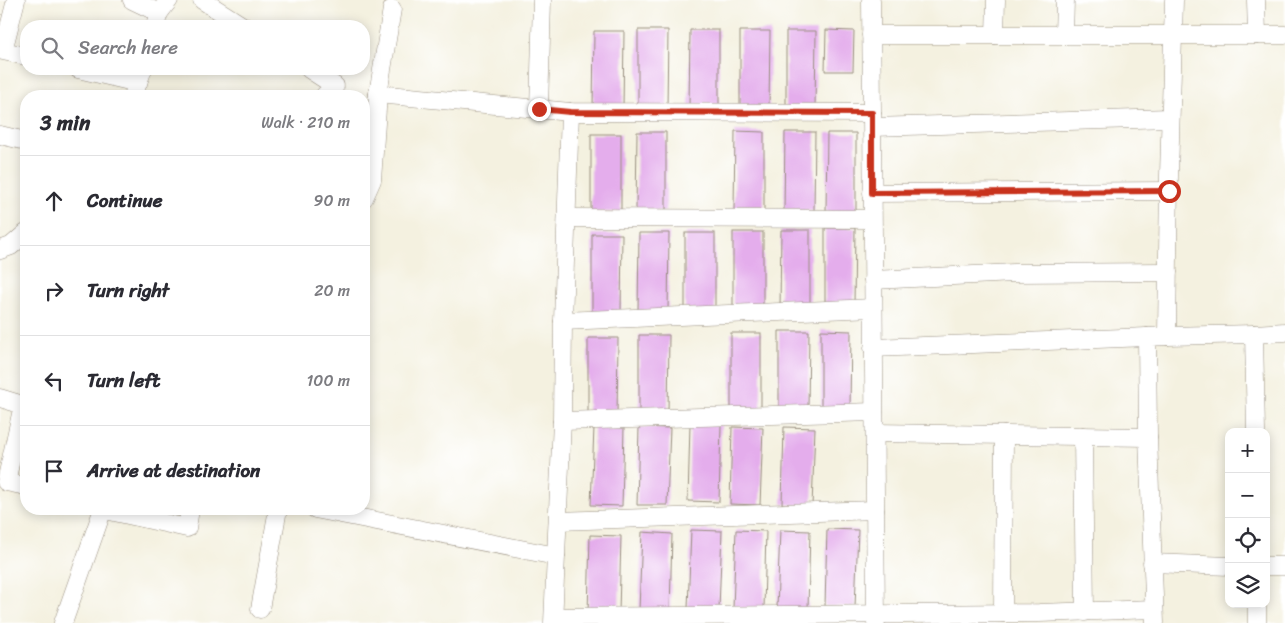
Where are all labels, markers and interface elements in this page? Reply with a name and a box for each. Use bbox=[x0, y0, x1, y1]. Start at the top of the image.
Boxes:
search box bbox=[20, 20, 370, 75]
text: Search here bbox=[78, 31, 178, 64]
icon: search bbox=[38, 34, 66, 62]
route end bbox=[528, 98, 551, 121]
text: 3 min bbox=[40, 104, 90, 142]
text: Walk · 210 m bbox=[261, 108, 350, 137]
route start bbox=[1158, 180, 1181, 203]
text: Continue bbox=[87, 184, 163, 217]
text: 90 m bbox=[314, 186, 350, 215]
icon: ahead bbox=[40, 187, 68, 215]
text: Turn right bbox=[87, 274, 169, 307]
text: 20 m bbox=[314, 276, 350, 305]
icon: right bbox=[40, 277, 68, 305]
text: Turn left bbox=[87, 364, 160, 397]
text: 100 m bbox=[306, 366, 350, 395]
icon: left bbox=[40, 367, 68, 395]
map controls bbox=[1225, 428, 1270, 608]
button: + bbox=[1225, 428, 1270, 473]
text: Arrive at destination bbox=[87, 454, 260, 487]
icon: arrive bbox=[40, 457, 68, 485]
button: − bbox=[1225, 473, 1270, 518]
button: locate bbox=[1225, 518, 1270, 563]
button: layers bbox=[1225, 563, 1270, 608]

